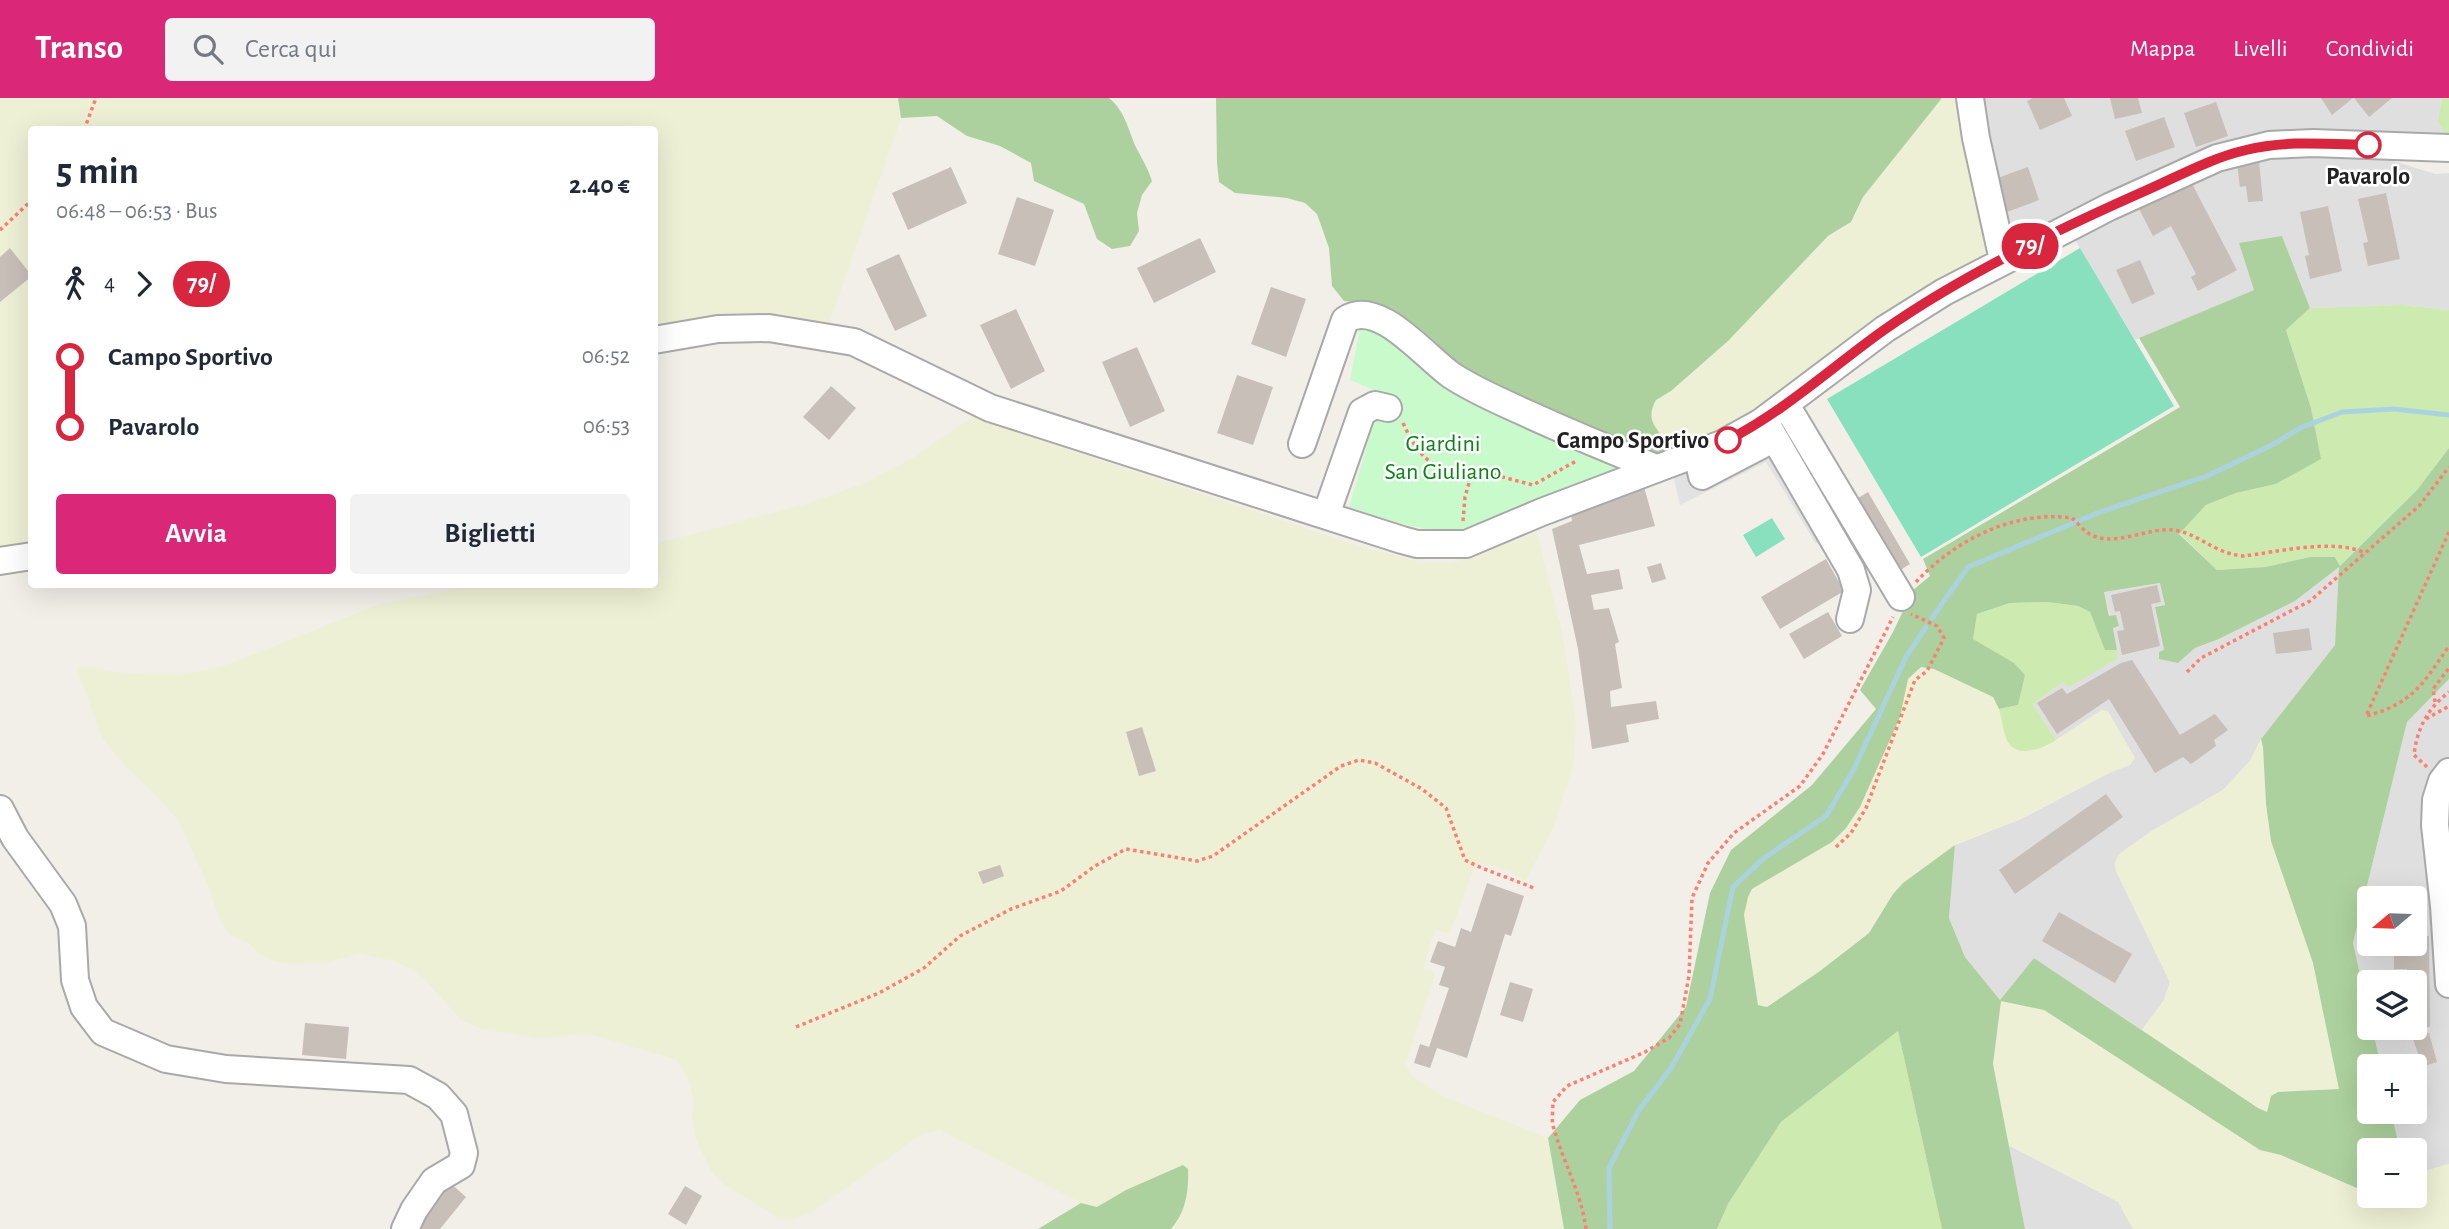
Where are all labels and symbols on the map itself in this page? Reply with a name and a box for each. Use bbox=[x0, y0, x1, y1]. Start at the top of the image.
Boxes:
marker: Pavarolo bbox=[2355, 132, 2381, 158]
place label: Pavarolo bbox=[2326, 165, 2410, 189]
line badge: 79/ bbox=[1990, 223, 2070, 269]
marker: Campo Sportivo bbox=[1715, 427, 1741, 453]
place label: Campo Sportivo bbox=[1557, 429, 1709, 453]
park label: Giardini San Giuliano bbox=[1384, 432, 1502, 484]
north arrow bbox=[2357, 886, 2427, 956]

